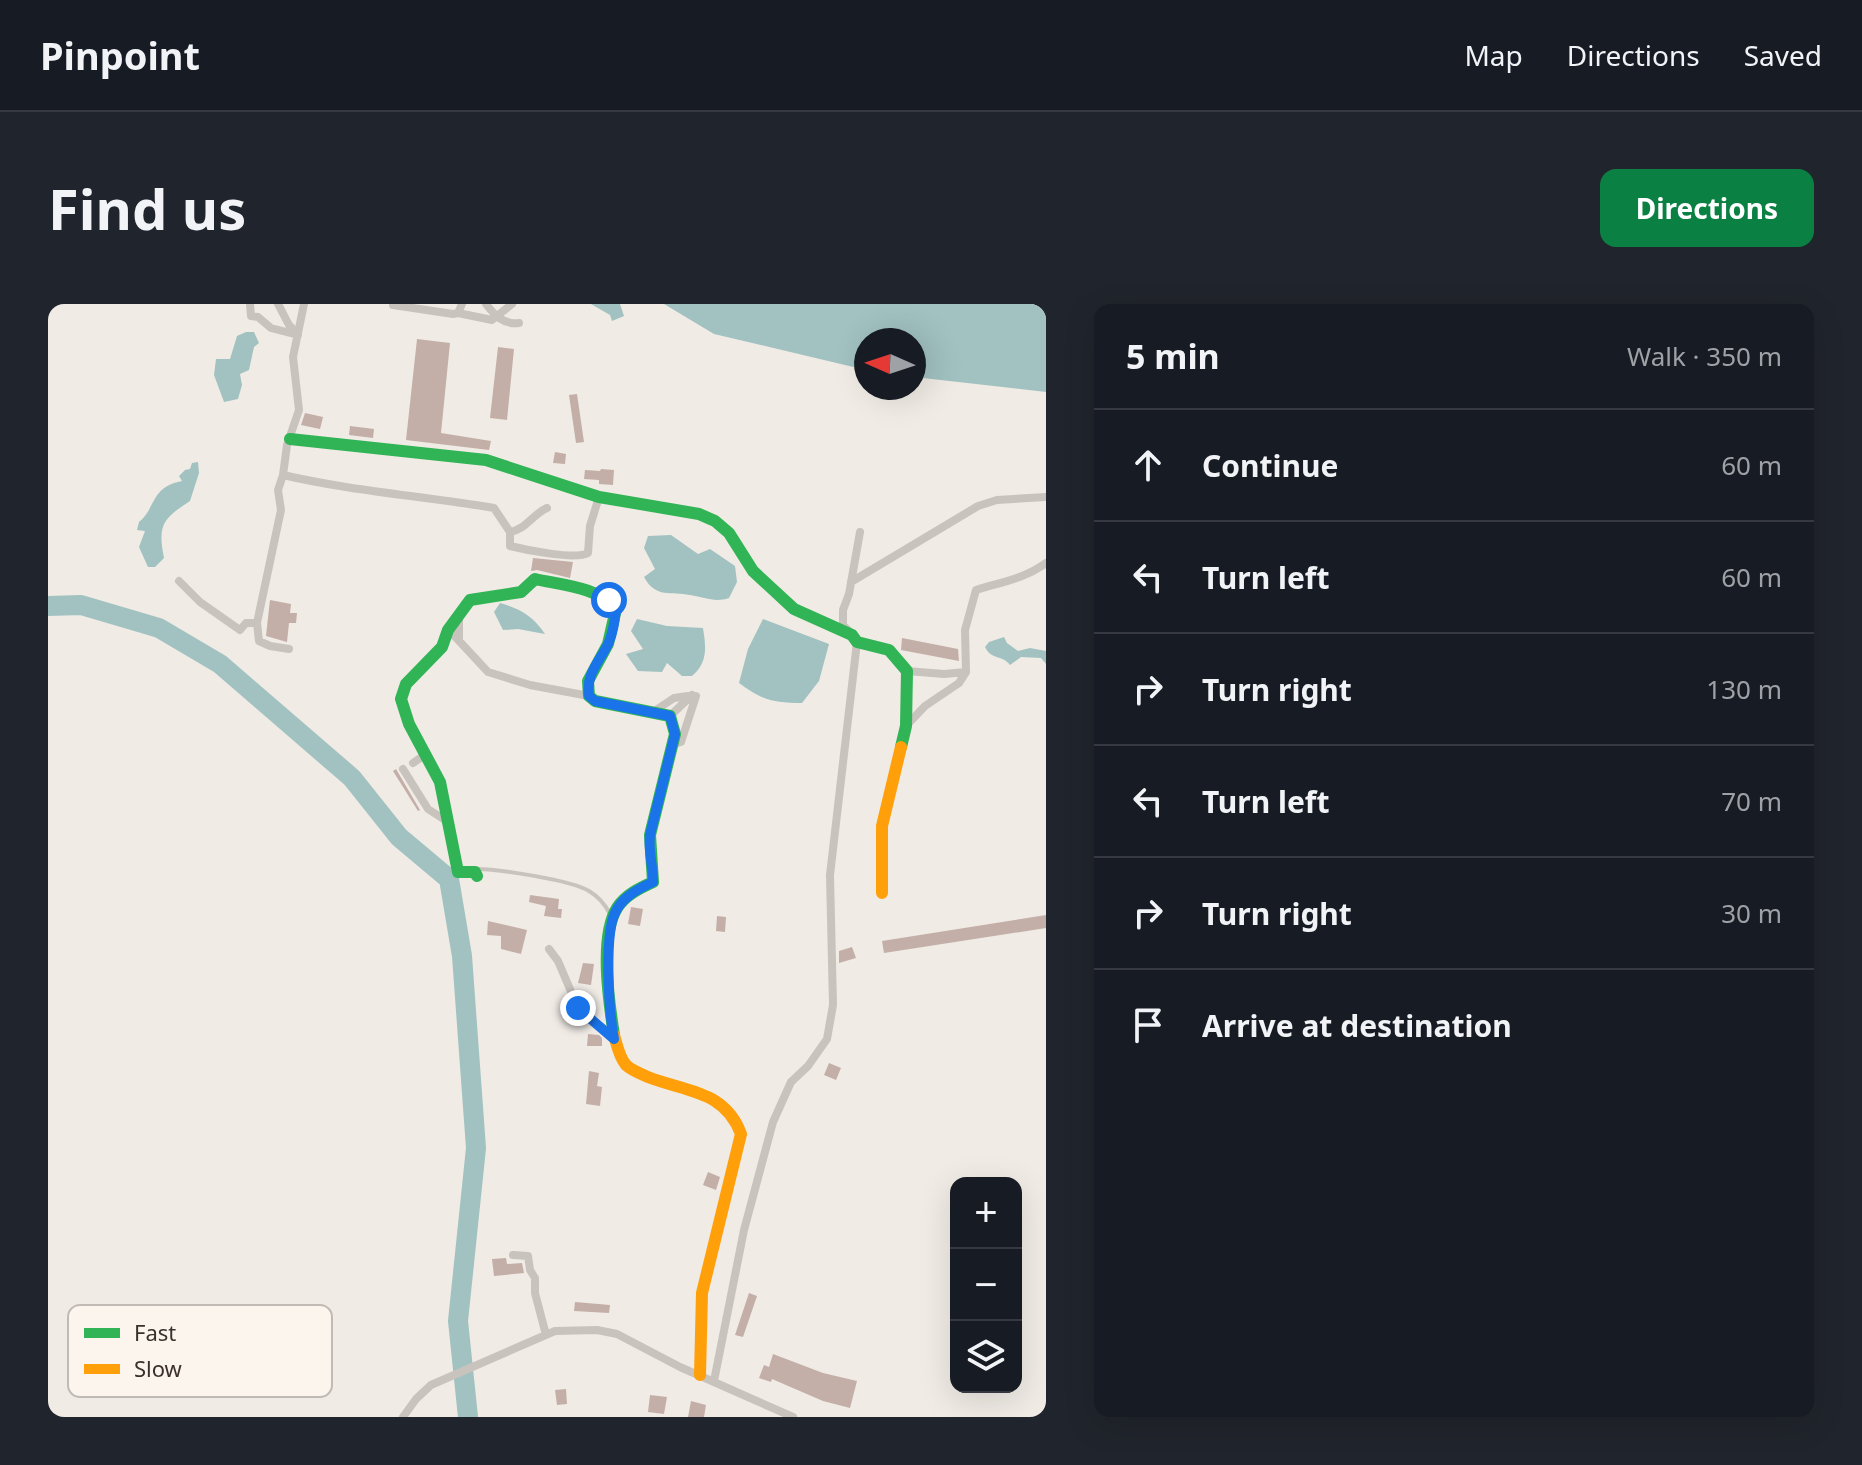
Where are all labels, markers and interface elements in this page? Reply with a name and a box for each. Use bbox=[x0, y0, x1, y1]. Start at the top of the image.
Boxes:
text: Pinpoint bbox=[40, 29, 200, 81]
text: Map bbox=[1464, 36, 1523, 74]
text: Directions bbox=[1567, 36, 1700, 74]
text: Saved bbox=[1744, 36, 1822, 74]
button: Directions bbox=[1600, 169, 1814, 247]
text: Find us bbox=[48, 170, 246, 246]
north arrow bbox=[854, 328, 926, 400]
text: 5 min bbox=[1126, 333, 1220, 379]
text: Walk · 350 m bbox=[1627, 338, 1782, 374]
icon: ahead bbox=[1126, 443, 1170, 487]
text: Continue bbox=[1202, 445, 1338, 486]
text: 60 m bbox=[1721, 447, 1782, 483]
icon: left bbox=[1126, 555, 1170, 599]
text: Turn left bbox=[1202, 557, 1330, 598]
text: 60 m bbox=[1721, 559, 1782, 595]
route start bbox=[591, 582, 627, 618]
icon: right bbox=[1126, 667, 1170, 711]
text: Turn right bbox=[1202, 669, 1352, 710]
text: 130 m bbox=[1706, 671, 1782, 707]
icon: left bbox=[1126, 779, 1170, 823]
text: Turn left bbox=[1202, 781, 1330, 822]
text: 70 m bbox=[1721, 783, 1782, 819]
icon: right bbox=[1126, 891, 1170, 935]
text: Turn right bbox=[1202, 893, 1352, 934]
text: 30 m bbox=[1721, 895, 1782, 931]
route end bbox=[560, 990, 596, 1026]
icon: arrive bbox=[1126, 1003, 1170, 1047]
text: Arrive at destination bbox=[1202, 1005, 1512, 1046]
map controls bbox=[950, 1177, 1022, 1393]
button: + bbox=[950, 1177, 1022, 1249]
button: − bbox=[950, 1249, 1022, 1321]
legend bbox=[68, 1305, 332, 1397]
text: Fast bbox=[134, 1317, 176, 1347]
button: layers bbox=[950, 1321, 1022, 1393]
text: Slow bbox=[134, 1353, 183, 1383]

